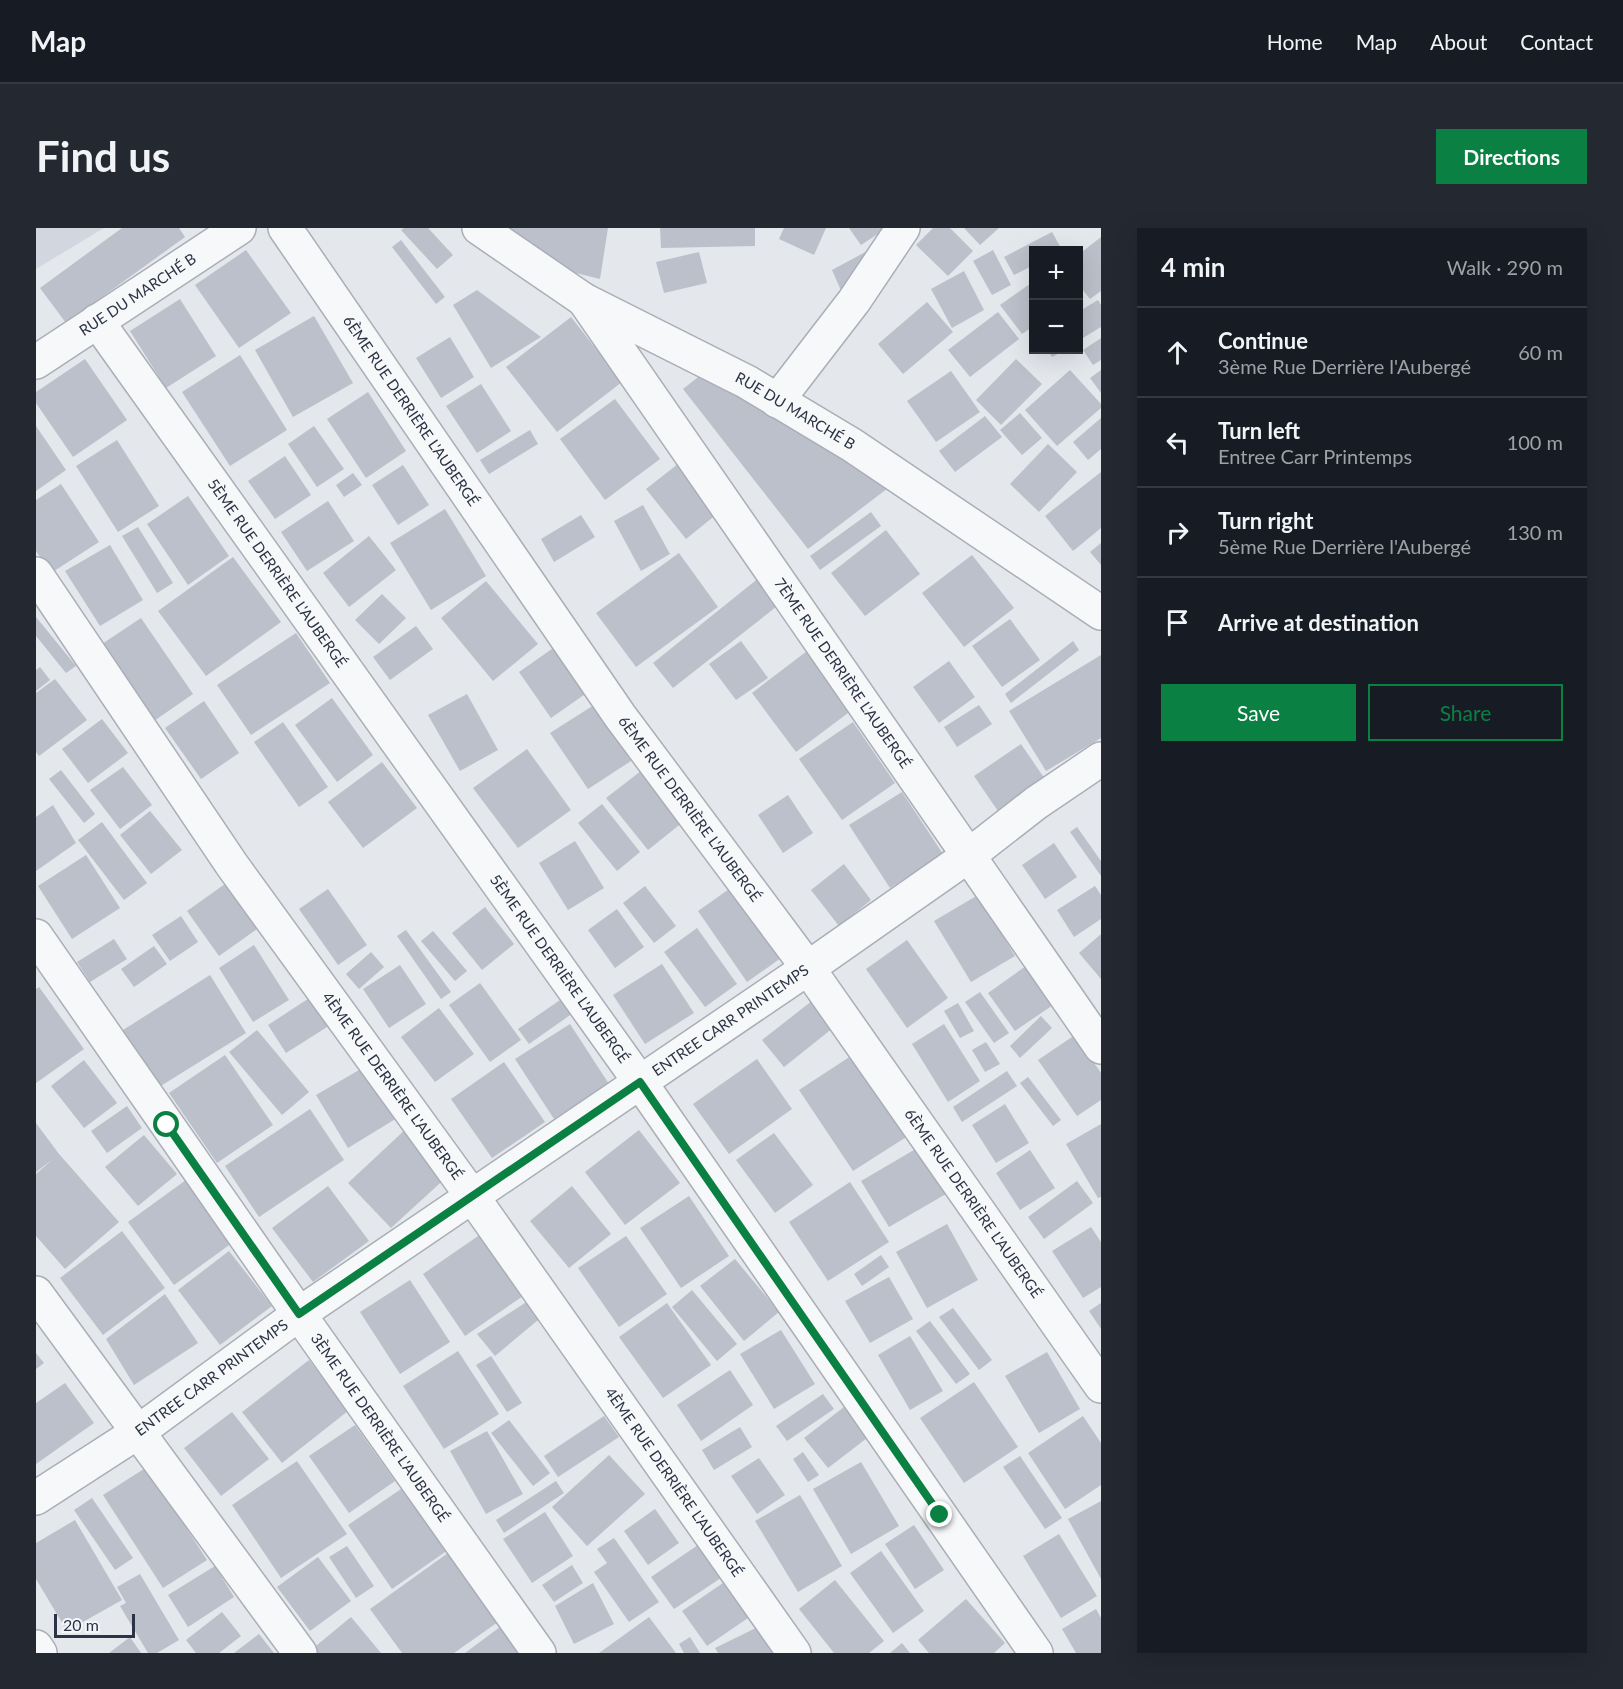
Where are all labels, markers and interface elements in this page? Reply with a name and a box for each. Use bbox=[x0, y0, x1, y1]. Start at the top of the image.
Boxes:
text: Map bbox=[30, 24, 86, 58]
text: Home bbox=[1267, 29, 1323, 54]
text: Map bbox=[1356, 29, 1397, 54]
text: About bbox=[1430, 29, 1487, 54]
text: Contact bbox=[1520, 29, 1593, 54]
button: Directions bbox=[1436, 129, 1587, 184]
text: Find us bbox=[36, 131, 170, 181]
map controls bbox=[1029, 246, 1083, 354]
button: + bbox=[1029, 246, 1083, 300]
street label: RUE DU MARCHÉ B bbox=[75, 249, 199, 339]
text: 4 min bbox=[1161, 251, 1225, 283]
text: Walk · 290 m bbox=[1447, 255, 1563, 279]
button: − bbox=[1029, 300, 1083, 354]
street label: 6ÈME RUE DERRIÈRE L'AUBERGÉ bbox=[340, 312, 483, 509]
text: Continue bbox=[1218, 327, 1308, 354]
icon: ahead bbox=[1161, 336, 1194, 369]
text: 60 m bbox=[1518, 340, 1563, 364]
text: 3ème Rue Derrière l'Aubergé bbox=[1218, 354, 1471, 378]
street label: RUE DU MARCHÉ B bbox=[733, 368, 859, 453]
text: Turn left bbox=[1218, 417, 1300, 444]
icon: left bbox=[1161, 426, 1194, 459]
text: 100 m bbox=[1507, 430, 1563, 454]
text: Entree Carr Printemps bbox=[1218, 444, 1412, 468]
street label: 5ÈME RUE DERRIÈRE L'AUBERGÉ bbox=[205, 475, 351, 670]
text: Turn right bbox=[1218, 507, 1313, 534]
icon: right bbox=[1161, 516, 1194, 549]
text: 130 m bbox=[1507, 520, 1563, 544]
text: 5ème Rue Derrière l'Aubergé bbox=[1218, 534, 1471, 558]
street label: 7ÈME RUE DERRIÈRE L'AUBERGÉ bbox=[771, 574, 915, 771]
icon: arrive bbox=[1161, 606, 1194, 639]
text: Arrive at destination bbox=[1218, 609, 1419, 636]
button: Save bbox=[1161, 684, 1356, 741]
button: Share bbox=[1368, 684, 1563, 741]
street label: 6ÈME RUE DERRIÈRE L'AUBERGÉ bbox=[615, 712, 765, 905]
street label: 5ÈME RUE DERRIÈRE L'AUBERGÉ bbox=[487, 871, 633, 1066]
street label: ENTREE CARR PRINTEMPS bbox=[648, 960, 812, 1079]
street label: 4ÈME RUE DERRIÈRE L'AUBERGÉ bbox=[319, 988, 467, 1183]
street label: 6ÈME RUE DERRIÈRE L'AUBERGÉ bbox=[901, 1105, 1047, 1301]
route start bbox=[153, 1111, 179, 1137]
street label: ENTREE CARR PRINTEMPS bbox=[131, 1315, 291, 1439]
street label: 3ÈME RUE DERRIÈRE L'AUBERGÉ bbox=[307, 1329, 453, 1525]
street label: 4ÈME RUE DERRIÈRE L'AUBERGÉ bbox=[602, 1384, 747, 1580]
route end bbox=[926, 1501, 952, 1527]
scale bar bbox=[54, 1611, 135, 1638]
text: 20 m bbox=[63, 1615, 99, 1634]

